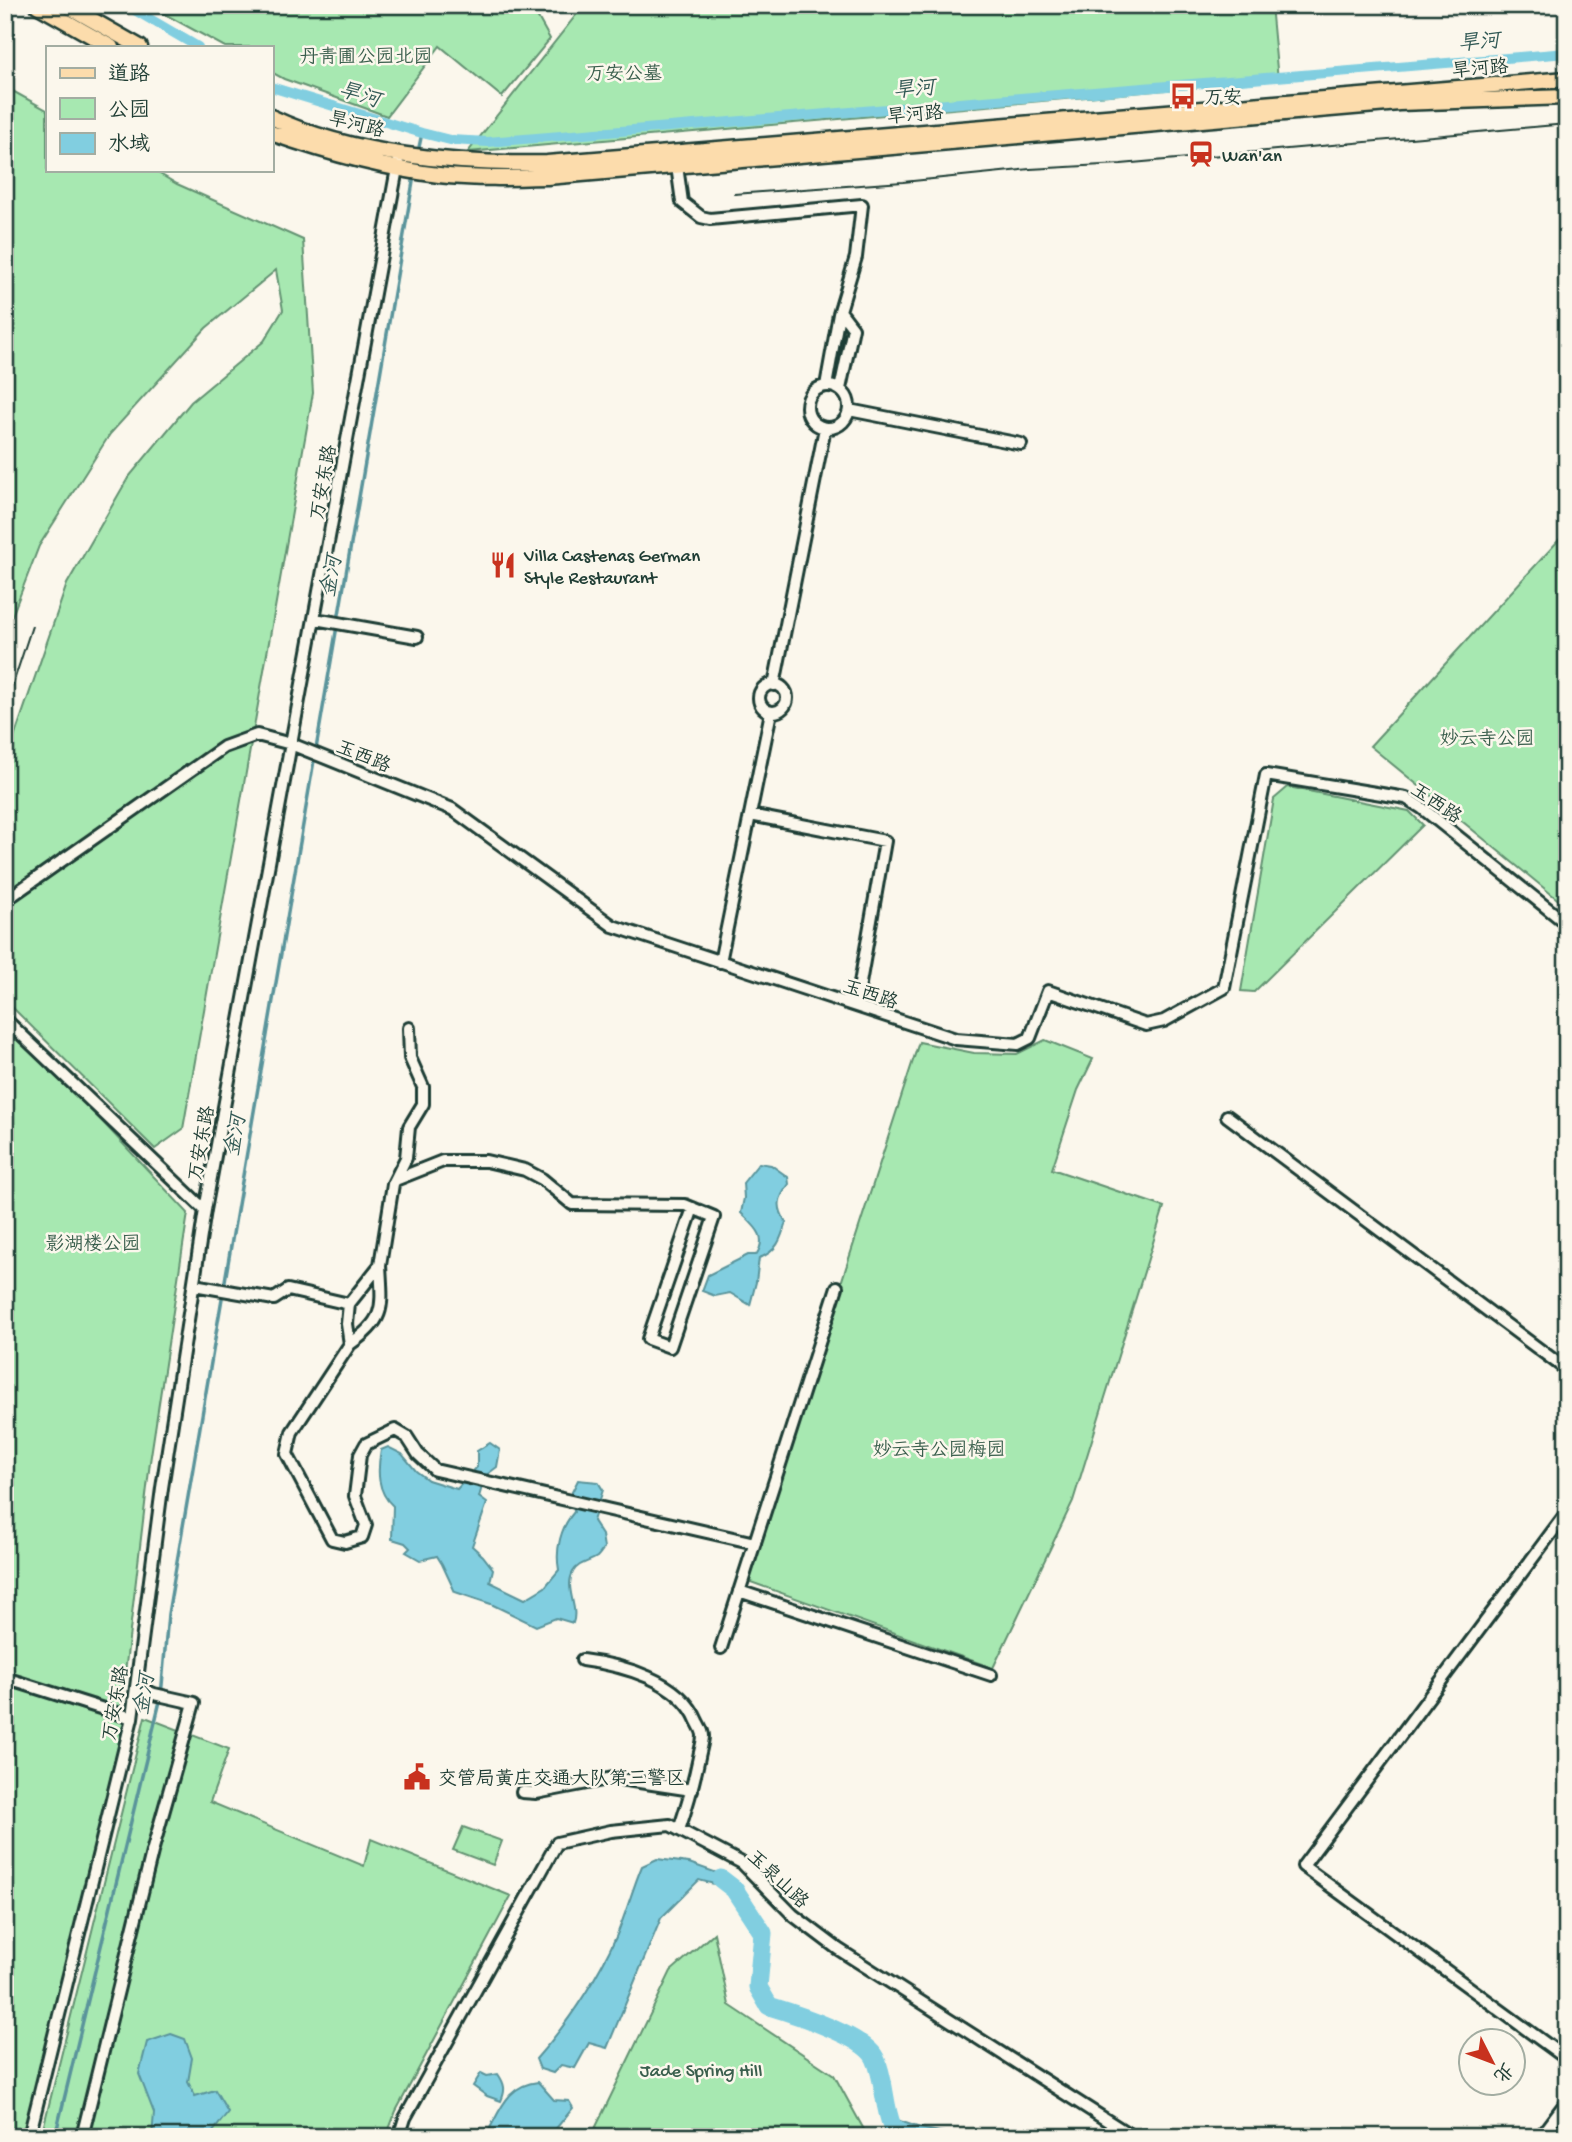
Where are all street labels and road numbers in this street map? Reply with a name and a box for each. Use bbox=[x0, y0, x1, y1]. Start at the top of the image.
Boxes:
street label: 旱河路 bbox=[1451, 56, 1510, 84]
street label: 旱河路 bbox=[886, 102, 945, 130]
street label: 旱河路 bbox=[326, 107, 387, 144]
street label: 万安东路 bbox=[307, 443, 343, 522]
street label: 玉西路 bbox=[332, 736, 394, 780]
street label: 玉西路 bbox=[1405, 779, 1466, 830]
street label: 玉西路 bbox=[839, 976, 901, 1016]
street label: 万安东路 bbox=[185, 1104, 221, 1183]
street label: 万安东路 bbox=[99, 1664, 135, 1743]
street label: 玉泉山路 bbox=[741, 1845, 813, 1915]

